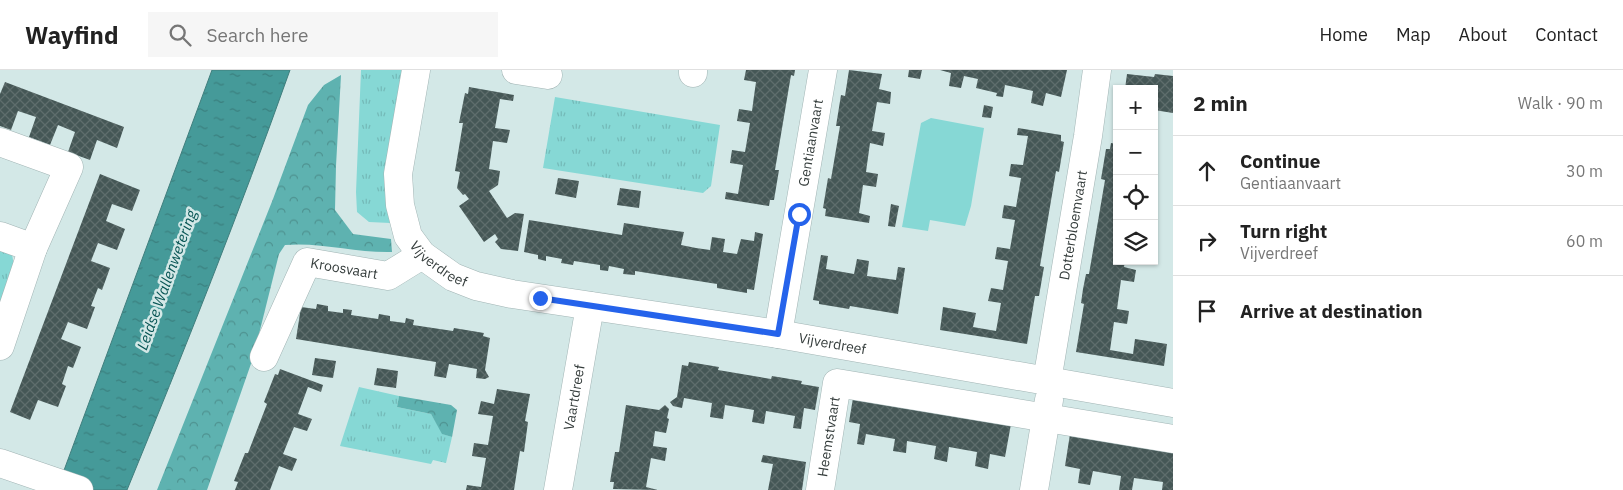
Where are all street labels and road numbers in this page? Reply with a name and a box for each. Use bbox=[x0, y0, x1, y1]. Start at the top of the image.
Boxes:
street label: Gentiaanvaart bbox=[794, 98, 827, 188]
street label: Dotterbloemvaart bbox=[1055, 169, 1091, 281]
street label: Vijverdreef bbox=[406, 237, 471, 291]
street label: Kroosvaart bbox=[309, 254, 379, 283]
street label: Vijverdreef bbox=[797, 329, 868, 358]
street label: Vaartdreef bbox=[560, 363, 589, 432]
street label: Heemstvaart bbox=[813, 395, 844, 478]

